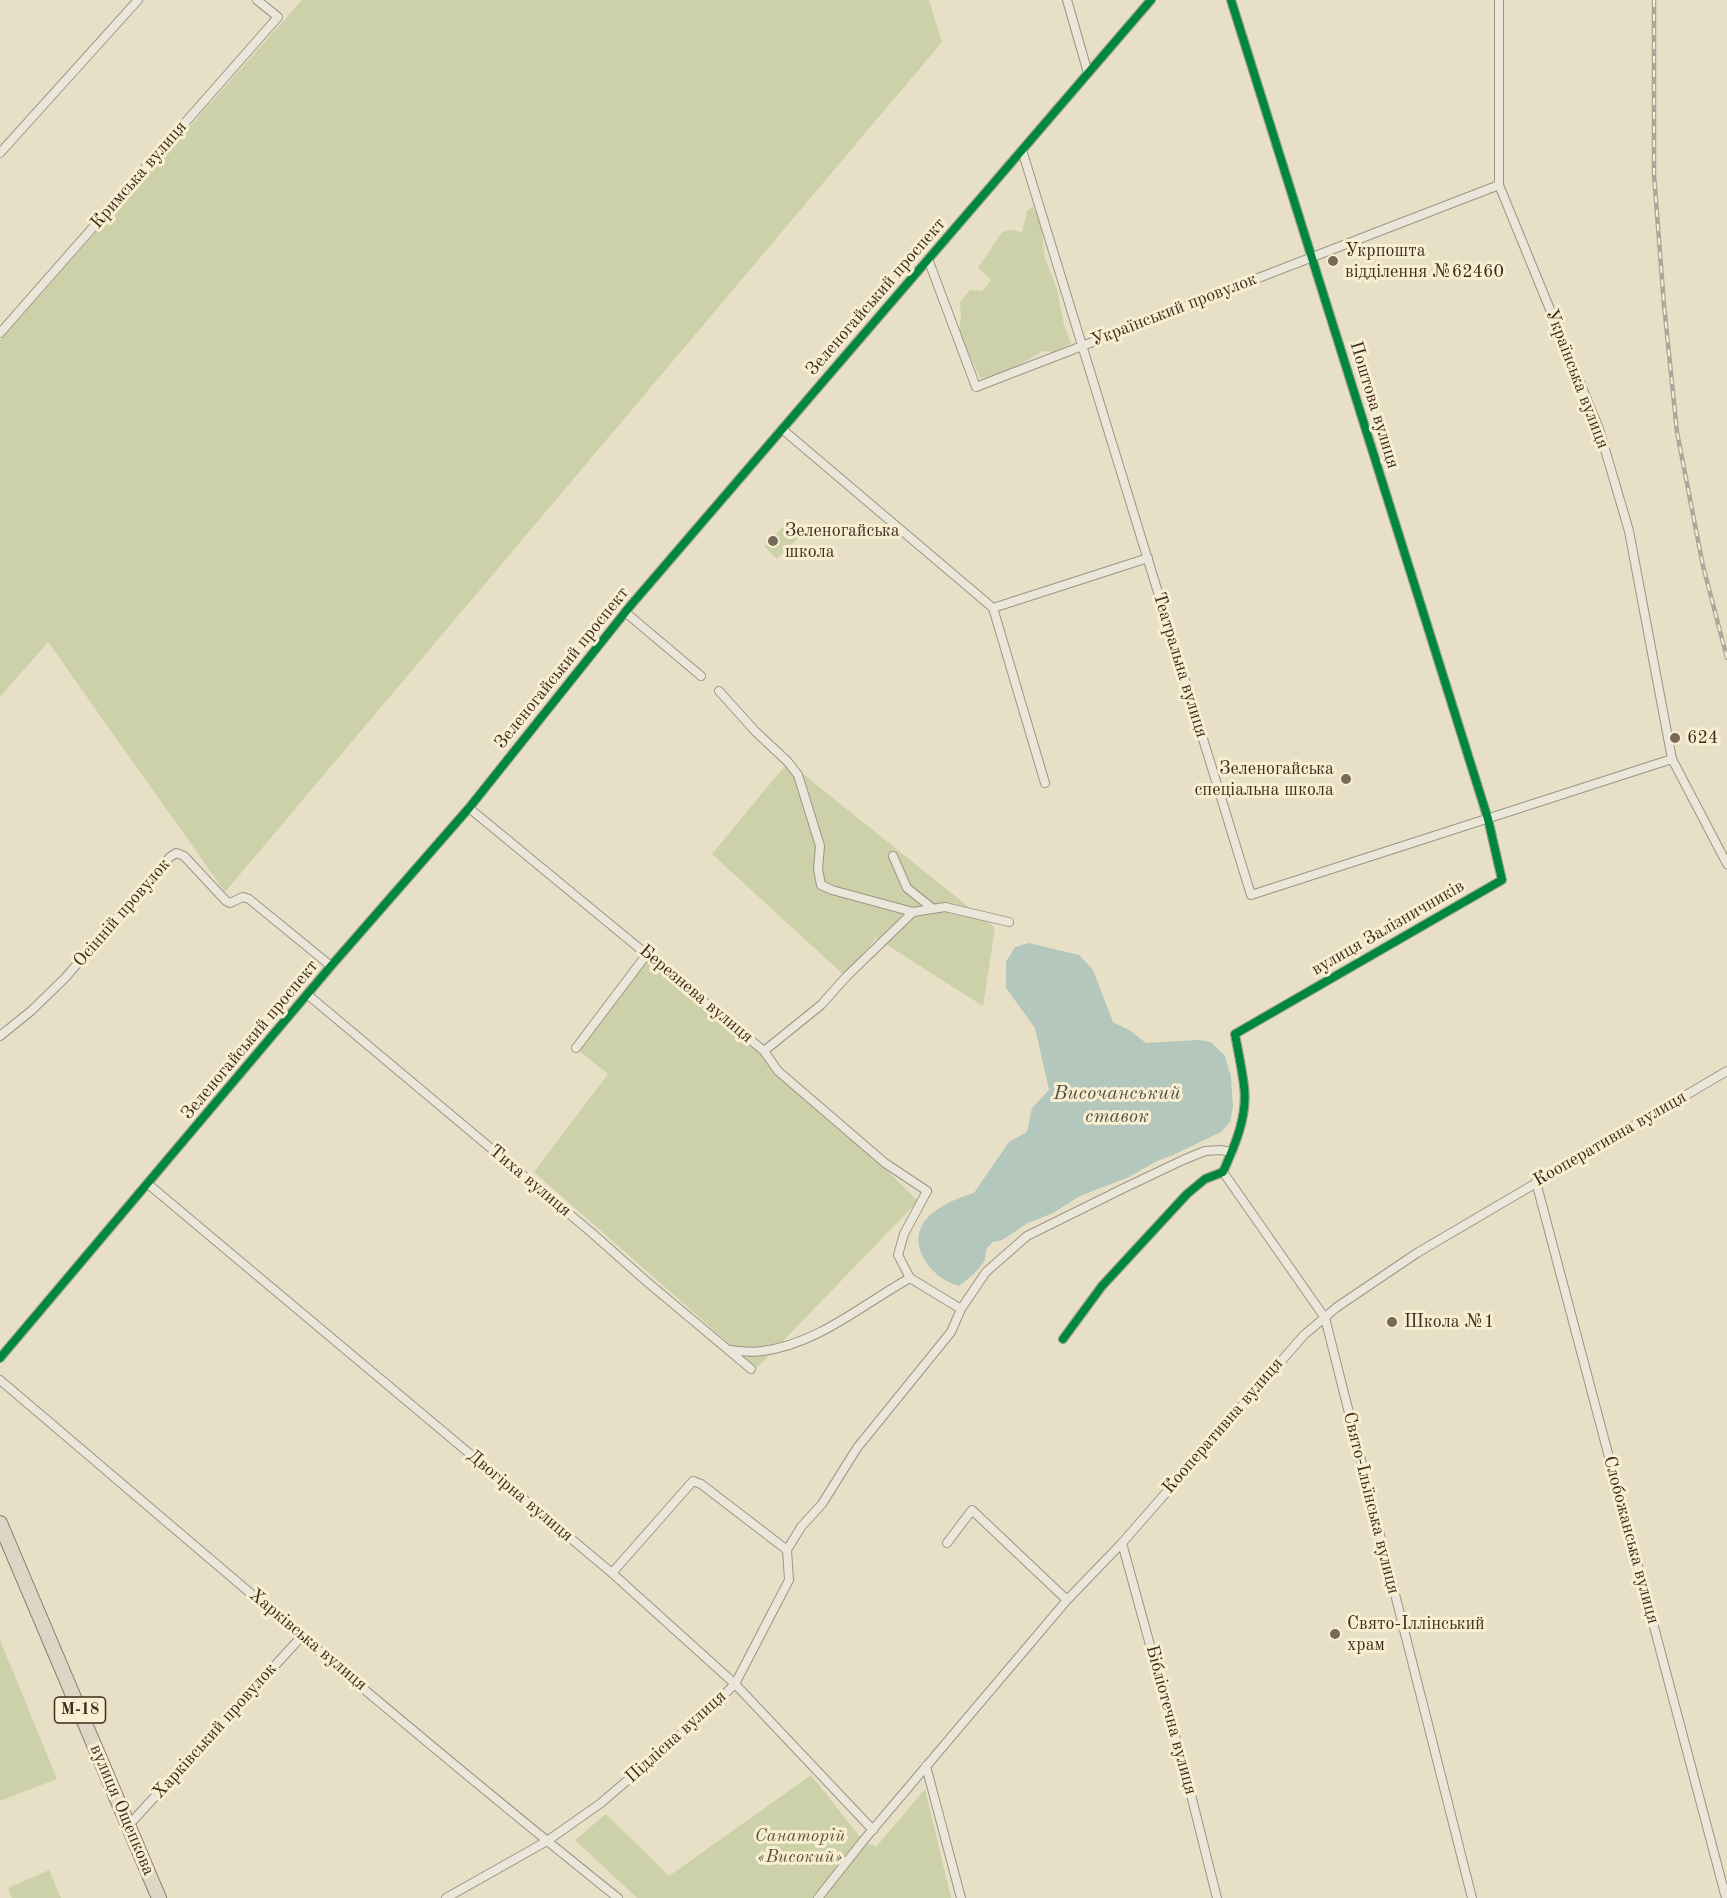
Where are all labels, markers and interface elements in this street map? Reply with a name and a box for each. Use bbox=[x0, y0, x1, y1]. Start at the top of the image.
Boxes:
street label: Кримська вулиця bbox=[86, 117, 192, 233]
street label: Зеленогайський проспект bbox=[802, 214, 950, 380]
place label: Укрпошта відділення №62460 bbox=[1345, 240, 1504, 282]
marker: Укрпошта відділення №62460 bbox=[1326, 254, 1340, 268]
street label: Український провулок bbox=[1088, 268, 1260, 352]
street label: Українська вулиця bbox=[1540, 306, 1614, 452]
street label: Поштова вулиця bbox=[1344, 339, 1404, 471]
place label: Зеленогайська школа bbox=[785, 520, 900, 562]
marker: Зеленогайська школа bbox=[766, 534, 780, 548]
street label: Зеленогайський проспект bbox=[490, 583, 634, 753]
street label: Театральна вулиця bbox=[1148, 590, 1212, 740]
place label: 624 bbox=[1687, 727, 1718, 749]
marker: 624 bbox=[1668, 731, 1682, 745]
place label: Зеленогайська спеціальна школа bbox=[1194, 758, 1334, 800]
marker: Зеленогайська спеціальна школа bbox=[1339, 772, 1353, 786]
street label: Осінній провулок bbox=[69, 854, 175, 972]
street label: вулиця Залізничників bbox=[1308, 875, 1468, 981]
street label: Березнева вулиця bbox=[635, 940, 757, 1048]
street label: Зеленогайський проспект bbox=[177, 956, 323, 1124]
water label: Височанський ставок bbox=[1053, 1082, 1181, 1129]
street label: Кооперативна вулиця bbox=[1530, 1086, 1690, 1192]
street label: Тиха вулиця bbox=[484, 1140, 576, 1222]
place label: Школа №1 bbox=[1404, 1311, 1494, 1333]
marker: Школа №1 bbox=[1385, 1315, 1399, 1329]
street label: Кооперативна вулиця bbox=[1158, 1354, 1288, 1498]
street label: Свято-Ільїнська вулиця bbox=[1338, 1410, 1404, 1596]
street label: Двогірна вулиця bbox=[463, 1445, 577, 1547]
street label: Слобожанська вулиця bbox=[1598, 1454, 1664, 1626]
street label: Харківська вулиця bbox=[244, 1584, 372, 1696]
place label: Свято-Іллінський храм bbox=[1347, 1613, 1485, 1656]
marker: Свято-Іллінський храм bbox=[1328, 1627, 1342, 1641]
street label: Бібліотечна вулиця bbox=[1141, 1643, 1201, 1797]
street label: Харківський провулок bbox=[148, 1659, 282, 1803]
street label: Підлісна вулиця bbox=[621, 1686, 731, 1788]
road number: М-18 bbox=[54, 1697, 106, 1723]
street label: вулиця Ощепкова bbox=[85, 1741, 159, 1879]
park label: Санаторій «Високий» bbox=[755, 1825, 845, 1868]

